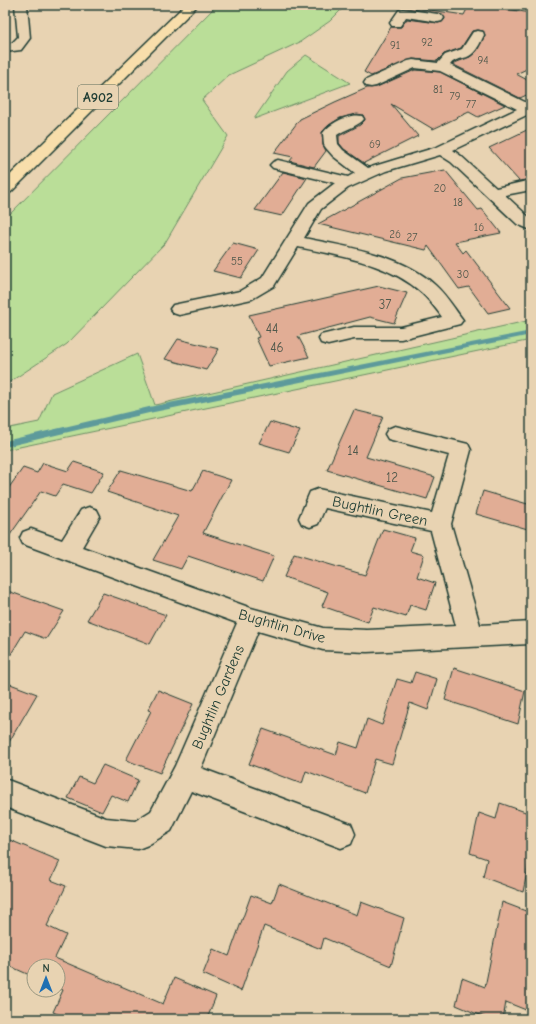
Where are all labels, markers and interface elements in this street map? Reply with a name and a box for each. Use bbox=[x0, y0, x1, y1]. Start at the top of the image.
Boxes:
house number: 92 bbox=[421, 36, 433, 49]
house number: 91 bbox=[390, 39, 400, 52]
house number: 94 bbox=[477, 54, 489, 67]
house number: 81 bbox=[433, 83, 443, 96]
road number: A902 bbox=[78, 85, 118, 109]
house number: 79 bbox=[449, 90, 461, 103]
house number: 77 bbox=[466, 98, 476, 111]
house number: 69 bbox=[369, 138, 381, 151]
house number: 20 bbox=[434, 182, 446, 195]
house number: 18 bbox=[453, 196, 463, 209]
house number: 16 bbox=[474, 221, 484, 234]
house number: 26 bbox=[389, 228, 401, 241]
house number: 27 bbox=[407, 231, 417, 244]
house number: 55 bbox=[231, 255, 243, 268]
house number: 30 bbox=[457, 268, 469, 281]
house number: 37 bbox=[379, 297, 391, 312]
house number: 44 bbox=[266, 321, 278, 336]
house number: 46 bbox=[270, 340, 284, 355]
house number: 14 bbox=[347, 443, 359, 458]
house number: 12 bbox=[386, 470, 398, 485]
street label: Bughtlin Green bbox=[331, 492, 429, 530]
street label: Bughtlin Drive bbox=[236, 605, 328, 647]
street label: Bughtlin Gardens bbox=[188, 642, 248, 752]
north arrow bbox=[26, 958, 66, 998]
text: N bbox=[42, 962, 50, 975]

